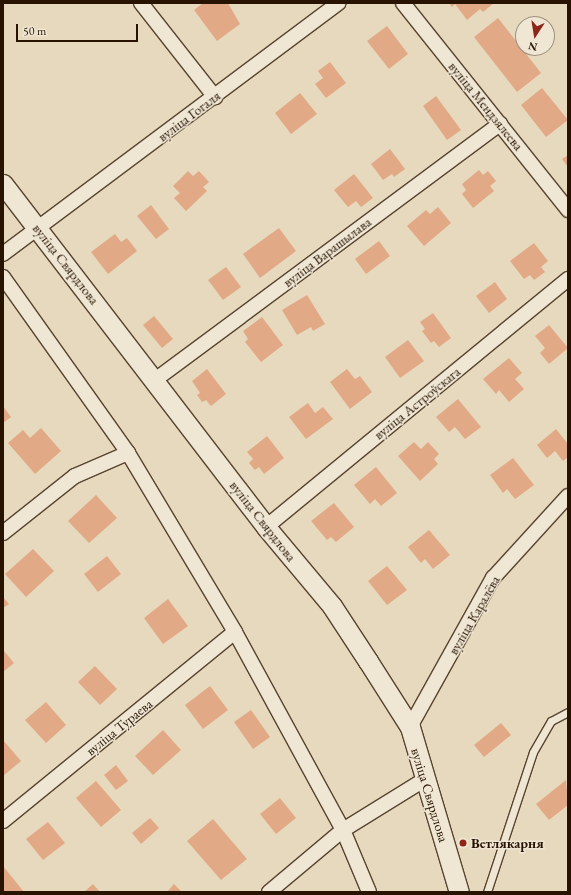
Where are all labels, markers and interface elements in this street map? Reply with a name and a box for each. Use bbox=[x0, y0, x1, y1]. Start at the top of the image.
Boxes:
scale bar bbox=[18, 16, 140, 42]
north arrow bbox=[515, 16, 555, 56]
text: 50 m bbox=[23, 23, 46, 39]
text: N bbox=[527, 39, 539, 55]
street label: вуліца Мендзялеева bbox=[445, 58, 527, 154]
street label: вуліца Гогаля bbox=[155, 87, 223, 145]
street label: вуліца Варашылава bbox=[280, 213, 374, 291]
street label: вуліца Свярдлова bbox=[29, 220, 103, 308]
street label: вуліца Астроўскага bbox=[370, 363, 464, 443]
street label: вуліца Свярдлова bbox=[226, 477, 300, 565]
street label: вуліца Каралёва bbox=[445, 573, 503, 657]
street label: вуліца Тураева bbox=[82, 695, 156, 759]
street label: вуліца Свярдлова bbox=[408, 746, 452, 844]
place label: Ветлякарня bbox=[471, 835, 544, 851]
marker: Ветлякарня bbox=[458, 838, 468, 848]

